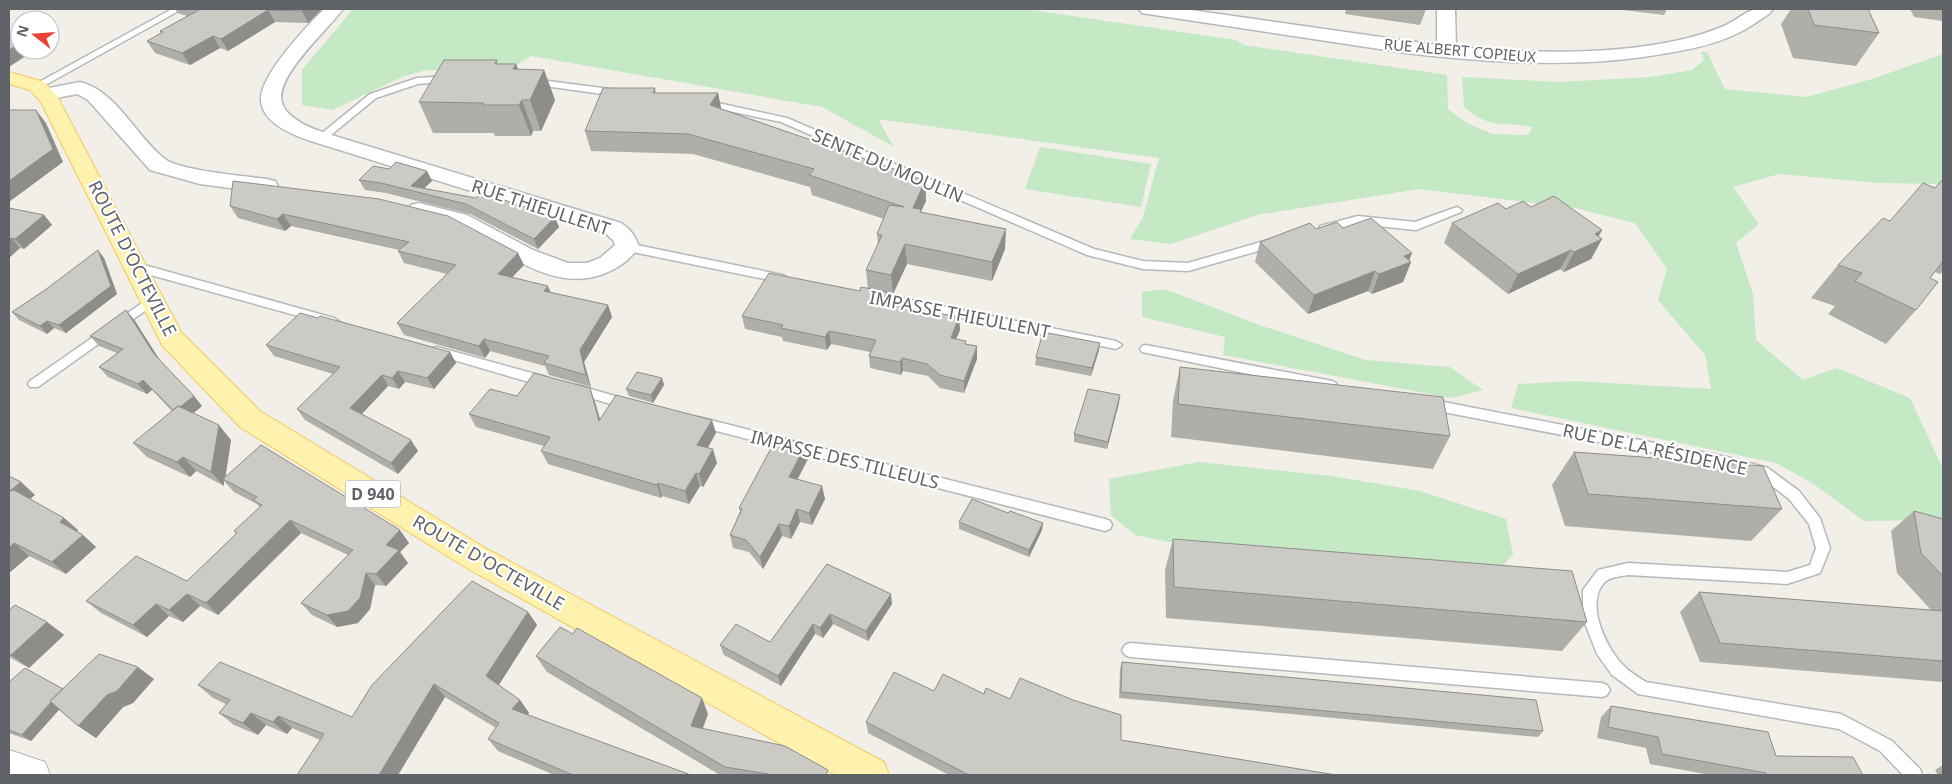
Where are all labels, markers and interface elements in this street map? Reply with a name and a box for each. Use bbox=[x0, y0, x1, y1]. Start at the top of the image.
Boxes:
north arrow bbox=[10, 10, 60, 60]
text: N bbox=[11, 23, 33, 39]
street label: RUE ALBERT COPIEUX bbox=[1383, 33, 1537, 67]
street label: SENTE DU MOULIN bbox=[809, 122, 967, 208]
street label: RUE THIEULLENT bbox=[469, 173, 613, 241]
street label: ROUTE D'OCTEVILLE bbox=[83, 176, 183, 340]
street label: IMPASSE THIEULLENT bbox=[868, 285, 1052, 343]
street label: RUE DE LA RÉSIDENCE bbox=[1561, 418, 1749, 480]
street label: IMPASSE DES TILLEULS bbox=[748, 424, 942, 494]
road number: D 940 bbox=[346, 480, 400, 508]
street label: ROUTE D'OCTEVILLE bbox=[409, 509, 569, 615]

